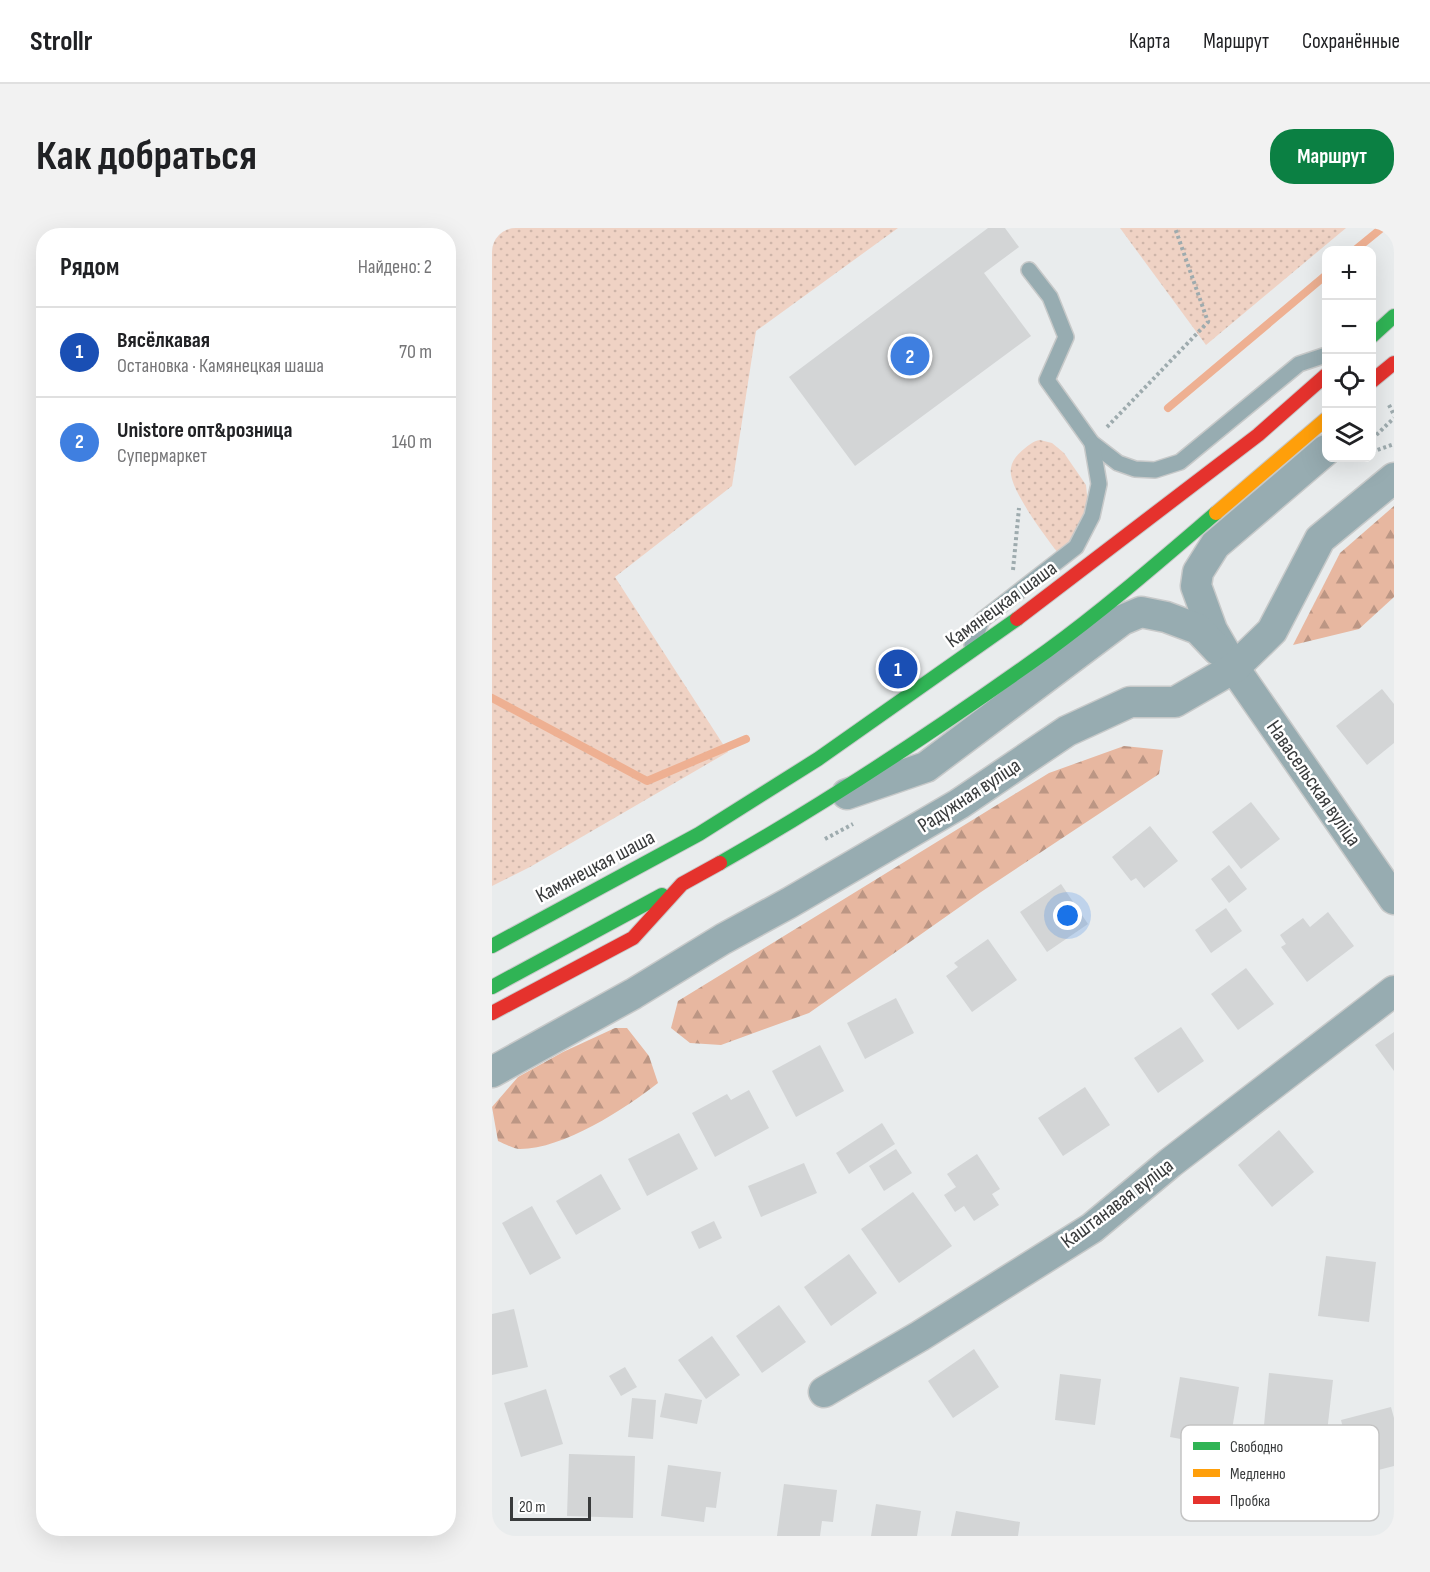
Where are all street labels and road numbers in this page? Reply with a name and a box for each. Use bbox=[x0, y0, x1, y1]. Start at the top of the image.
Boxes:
street label: Камянецкая шаша bbox=[941, 556, 1062, 653]
street label: Навасельская вуліца bbox=[1261, 716, 1366, 851]
street label: Радужная вуліца bbox=[913, 753, 1025, 838]
street label: Камянецкая шаша bbox=[531, 825, 659, 908]
street label: Каштанавая вуліца bbox=[1056, 1153, 1178, 1254]

